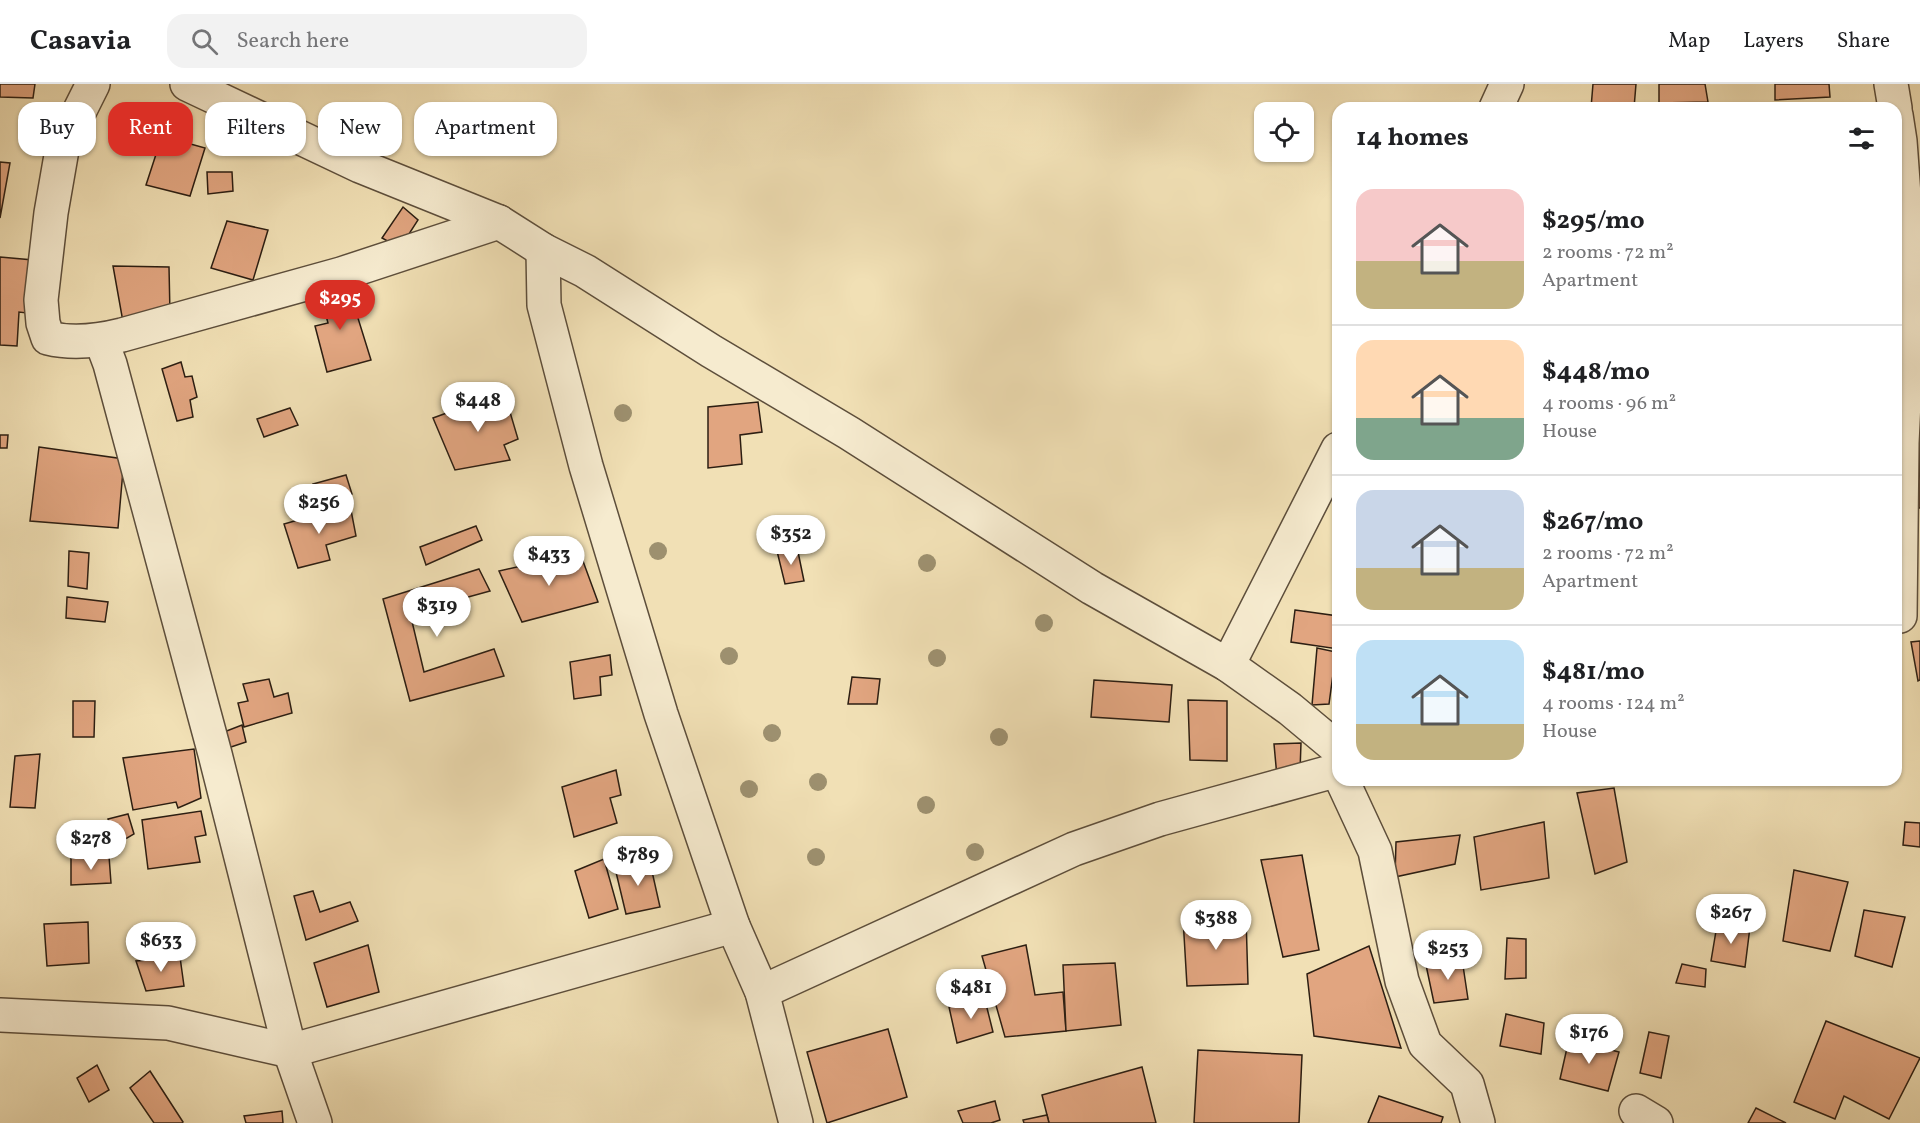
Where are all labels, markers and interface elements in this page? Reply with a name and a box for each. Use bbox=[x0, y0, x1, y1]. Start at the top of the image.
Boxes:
search box bbox=[167, 14, 587, 68]
text: Casavia bbox=[30, 22, 131, 61]
icon: search bbox=[188, 25, 221, 58]
text: Search here bbox=[236, 26, 349, 57]
text: Map bbox=[1668, 27, 1710, 56]
text: Layers bbox=[1743, 27, 1804, 56]
text: Share bbox=[1837, 27, 1890, 56]
chip: Buy bbox=[18, 102, 96, 156]
chip: Rent bbox=[108, 102, 193, 156]
chip: Filters bbox=[205, 102, 306, 156]
chip: New bbox=[318, 102, 402, 156]
chip: Apartment bbox=[414, 102, 557, 156]
map controls bbox=[1254, 102, 1314, 162]
button: locate bbox=[1254, 102, 1314, 162]
text: 14 homes bbox=[1356, 120, 1469, 156]
icon: filters bbox=[1845, 122, 1878, 155]
text: $295/mo bbox=[1542, 203, 1645, 239]
icon: home bbox=[1404, 213, 1476, 285]
text: 2 rooms · 72 m² bbox=[1542, 239, 1674, 267]
text: Apartment bbox=[1542, 267, 1638, 295]
pin: $295 bbox=[304, 280, 376, 331]
text: $295 bbox=[319, 285, 361, 313]
text: $448/mo bbox=[1542, 354, 1650, 390]
icon: home bbox=[1404, 364, 1476, 436]
pin: $448 bbox=[442, 382, 514, 433]
text: $448 bbox=[455, 387, 501, 415]
text: 4 rooms · 96 m² bbox=[1542, 390, 1676, 418]
text: House bbox=[1542, 418, 1597, 446]
pin: $256 bbox=[283, 484, 355, 535]
text: $256 bbox=[298, 489, 340, 517]
text: $267/mo bbox=[1542, 504, 1643, 540]
icon: home bbox=[1404, 514, 1476, 586]
pin: $352 bbox=[755, 515, 827, 566]
text: $352 bbox=[770, 520, 812, 548]
pin: $433 bbox=[513, 536, 585, 587]
text: 2 rooms · 72 m² bbox=[1542, 540, 1674, 568]
text: $433 bbox=[528, 541, 570, 569]
text: Apartment bbox=[1542, 568, 1638, 596]
pin: $319 bbox=[401, 587, 473, 638]
text: $319 bbox=[417, 592, 457, 620]
text: $481/mo bbox=[1542, 654, 1645, 690]
icon: home bbox=[1404, 664, 1476, 736]
text: 4 rooms · 124 m² bbox=[1542, 690, 1685, 718]
text: House bbox=[1542, 718, 1597, 746]
pin: $278 bbox=[55, 820, 127, 871]
text: $278 bbox=[70, 825, 112, 853]
pin: $789 bbox=[602, 836, 674, 887]
text: $789 bbox=[617, 841, 659, 869]
pin: $267 bbox=[1695, 894, 1767, 945]
text: $267 bbox=[1710, 899, 1752, 927]
pin: $388 bbox=[1180, 900, 1252, 951]
text: $388 bbox=[1194, 905, 1238, 933]
pin: $633 bbox=[125, 922, 197, 973]
text: $633 bbox=[140, 927, 182, 955]
pin: $253 bbox=[1412, 930, 1484, 981]
text: $253 bbox=[1427, 935, 1469, 963]
pin: $481 bbox=[935, 969, 1007, 1020]
text: $481 bbox=[950, 974, 992, 1002]
pin: $176 bbox=[1553, 1014, 1625, 1065]
text: $176 bbox=[1569, 1019, 1609, 1047]

